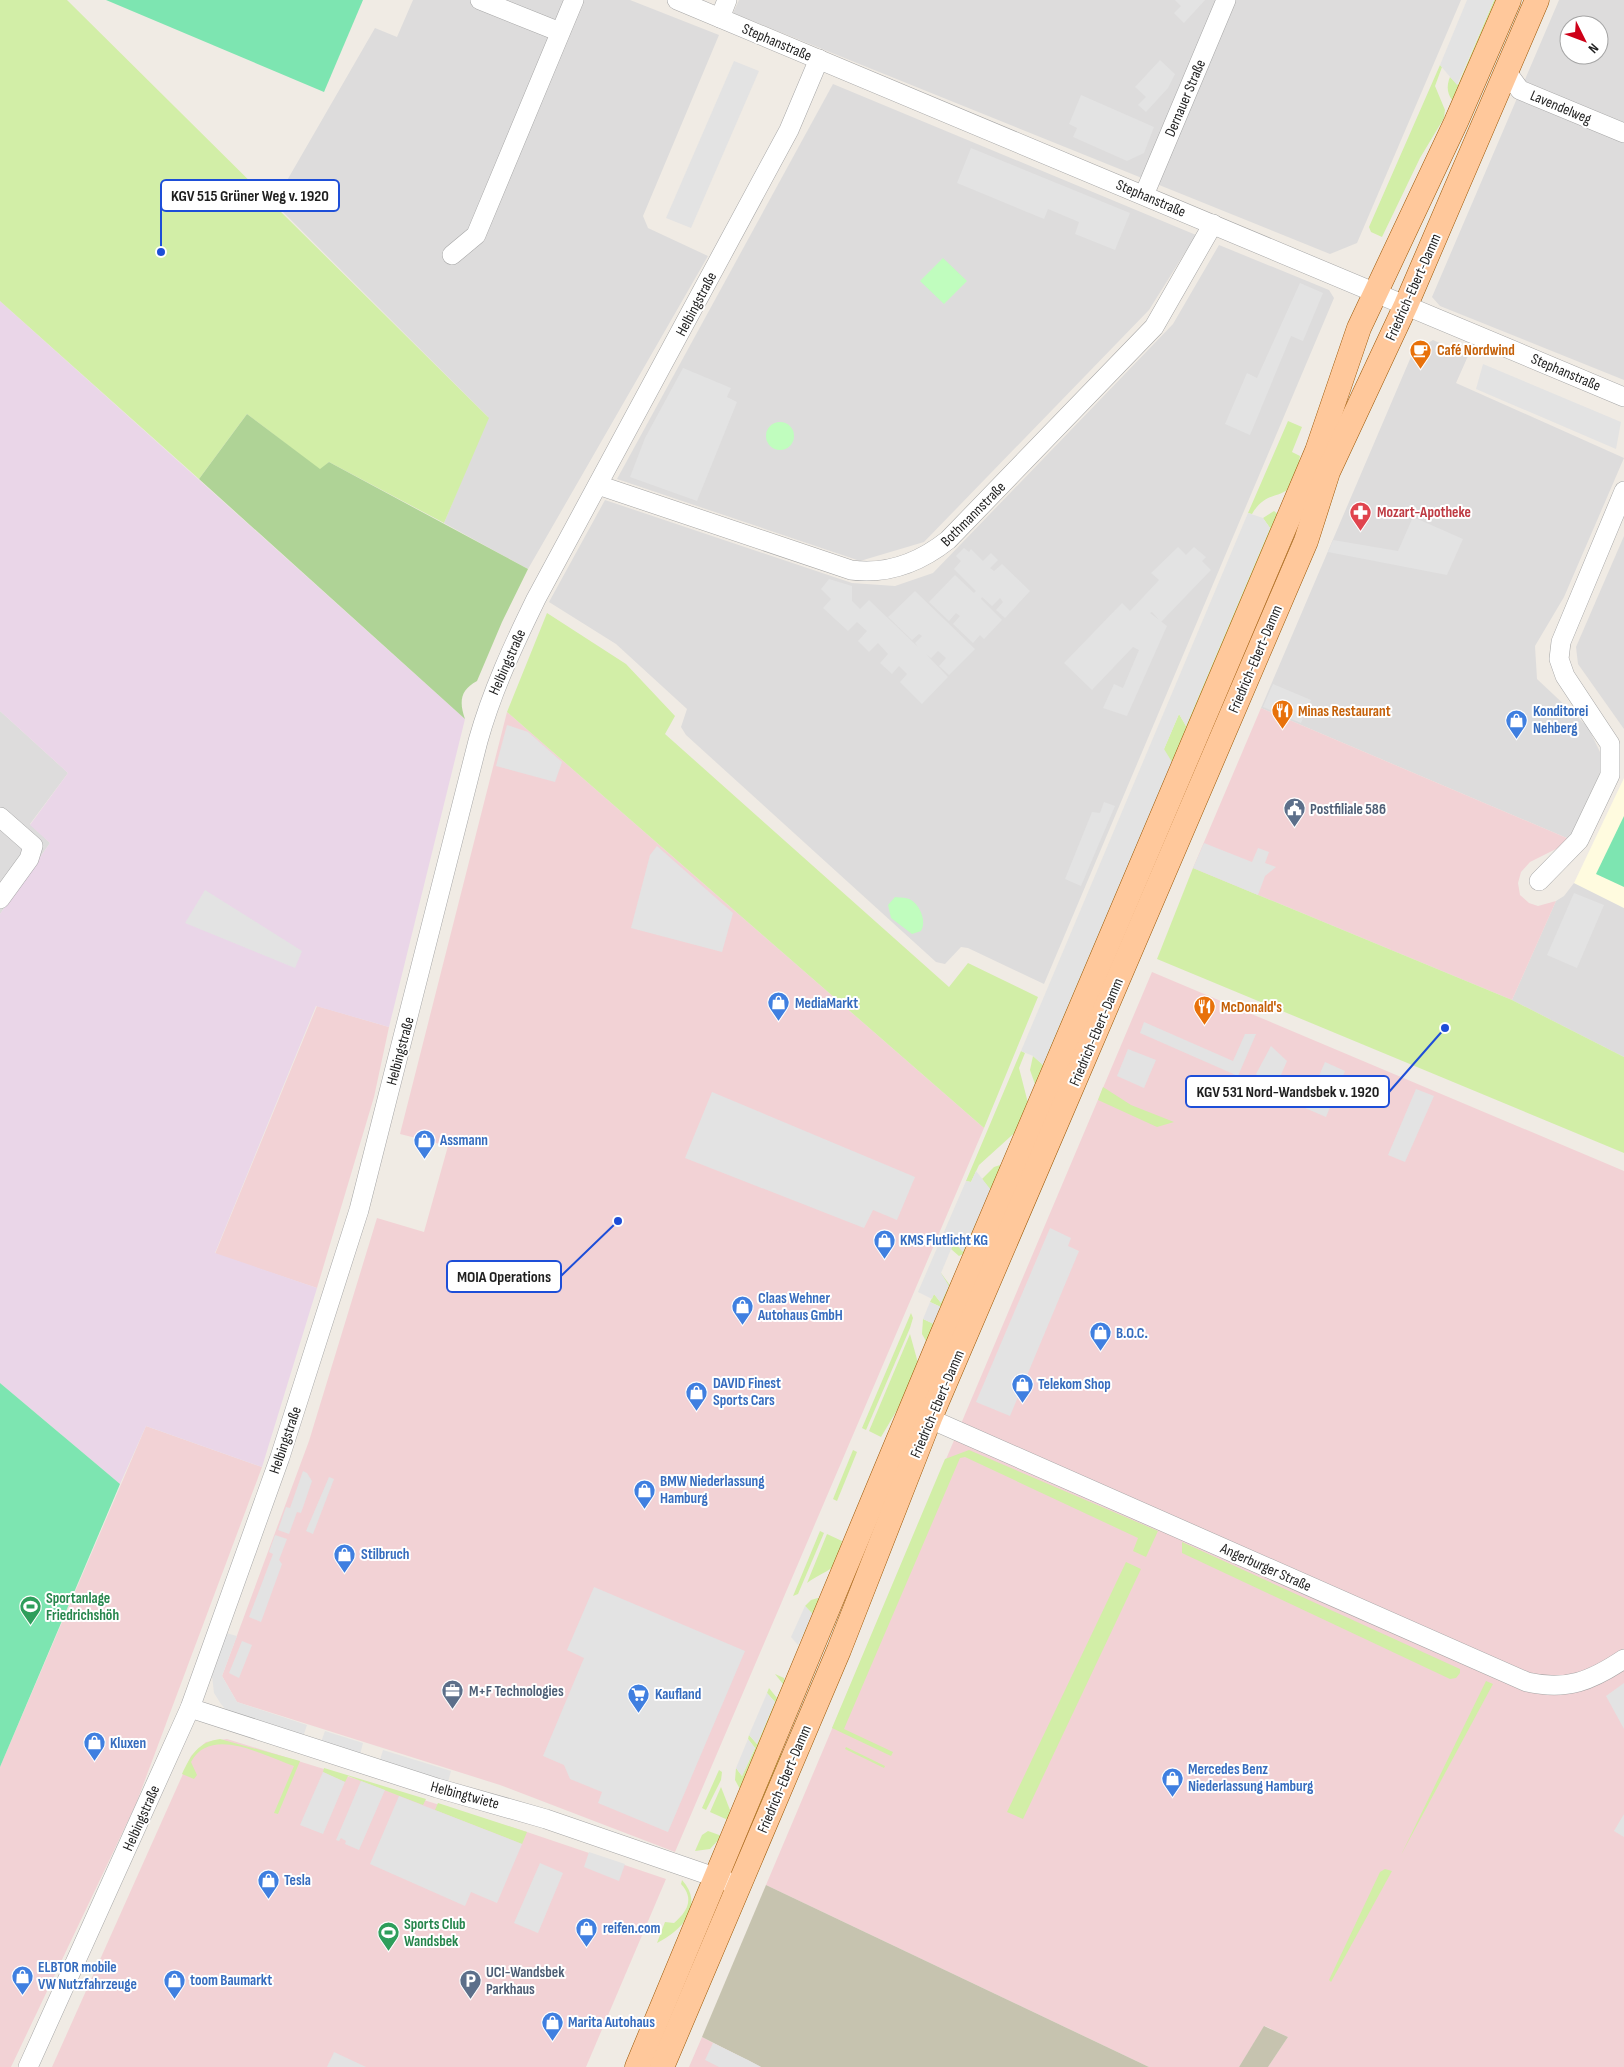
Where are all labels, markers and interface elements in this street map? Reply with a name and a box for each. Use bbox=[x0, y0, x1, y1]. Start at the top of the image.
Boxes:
north arrow bbox=[1559, 15, 1609, 65]
street label: Stephanstraße bbox=[739, 19, 815, 66]
text: N bbox=[1584, 40, 1602, 57]
street label: Dernauer Straße bbox=[1161, 57, 1210, 140]
street label: Lavendelweg bbox=[1527, 86, 1594, 129]
street label: Stephanstraße bbox=[1113, 175, 1189, 222]
callout: KGV 515 Grüner Weg v. 1920 bbox=[161, 180, 339, 211]
text: KGV 515 Grüner Weg v. 1920 bbox=[171, 187, 329, 206]
street label: Friedrich-Ebert-Damm bbox=[1381, 231, 1446, 344]
street label: Helbingstraße bbox=[672, 269, 721, 340]
cafe icon: Café Nordwind bbox=[1409, 338, 1433, 369]
place label: Café Nordwind bbox=[1437, 341, 1515, 360]
street label: Stephanstraße bbox=[1528, 349, 1604, 396]
street label: Bothmannstraße bbox=[937, 478, 1010, 551]
pharmacy icon: Mozart-Apotheke bbox=[1349, 500, 1373, 531]
place label: Mozart-Apotheke bbox=[1377, 503, 1471, 522]
street label: Friedrich-Ebert-Damm bbox=[1224, 602, 1287, 716]
street label: Helbingstraße bbox=[485, 626, 530, 698]
restaurant icon: Minas Restaurant bbox=[1270, 699, 1294, 730]
place label: Minas Restaurant bbox=[1298, 702, 1391, 721]
place label: Konditorei Nehberg bbox=[1533, 702, 1588, 738]
shop icon: Konditorei Nehberg bbox=[1505, 708, 1529, 739]
public building icon: Postfiliale 586 bbox=[1282, 797, 1306, 828]
place label: Postfiliale 586 bbox=[1310, 800, 1386, 819]
street label: Friedrich-Ebert-Damm bbox=[1065, 975, 1128, 1089]
shop icon: MediaMarkt bbox=[767, 991, 791, 1022]
place label: MediaMarkt bbox=[795, 994, 858, 1013]
restaurant icon: McDonald's bbox=[1193, 995, 1217, 1026]
place label: McDonald's bbox=[1221, 998, 1282, 1017]
street label: Helbingstraße bbox=[382, 1015, 419, 1087]
callout: KGV 531 Nord-Wandsbek v. 1920 bbox=[1186, 1076, 1389, 1107]
text: KGV 531 Nord-Wandsbek v. 1920 bbox=[1197, 1083, 1379, 1102]
shop icon: Assmann bbox=[412, 1128, 436, 1159]
place label: Assmann bbox=[439, 1131, 488, 1150]
shop icon: KMS Flutlicht KG bbox=[872, 1228, 896, 1259]
place label: KMS Flutlicht KG bbox=[900, 1231, 988, 1250]
callout: MOIA Operations bbox=[447, 1261, 561, 1292]
text: MOIA Operations bbox=[457, 1268, 551, 1287]
place label: Claas Wehner Autohaus GmbH bbox=[757, 1289, 843, 1325]
shop icon: Claas Wehner Autohaus GmbH bbox=[730, 1295, 754, 1326]
shop icon: B.O.C. bbox=[1088, 1321, 1112, 1352]
place label: B.O.C. bbox=[1116, 1324, 1148, 1343]
street label: Friedrich-Ebert-Damm bbox=[906, 1347, 969, 1461]
shop icon: Telekom Shop bbox=[1010, 1372, 1034, 1403]
place label: DAVID Finest Sports Cars bbox=[713, 1374, 781, 1410]
place label: Telekom Shop bbox=[1038, 1375, 1111, 1394]
shop icon: DAVID Finest Sports Cars bbox=[685, 1380, 709, 1411]
street label: Helbingstraße bbox=[265, 1404, 306, 1476]
place label: BMW Niederlassung Hamburg bbox=[660, 1472, 765, 1508]
shop icon: BMW Niederlassung Hamburg bbox=[632, 1478, 656, 1509]
street label: Angerburger Straße bbox=[1216, 1539, 1314, 1596]
shop icon: Stilbruch bbox=[333, 1542, 357, 1573]
place label: Stilbruch bbox=[361, 1545, 410, 1564]
place label: Sportanlage Friedrichshöh bbox=[46, 1589, 119, 1625]
sports icon: Sportanlage Friedrichshöh bbox=[18, 1595, 42, 1626]
office icon: M+F Technologies bbox=[441, 1679, 465, 1710]
place label: M+F Technologies bbox=[469, 1682, 564, 1701]
supermarket icon: Kaufland bbox=[627, 1682, 651, 1713]
place label: Kaufland bbox=[655, 1685, 701, 1704]
street label: Friedrich-Ebert-Damm bbox=[753, 1722, 816, 1836]
shop icon: Kluxen bbox=[82, 1731, 106, 1762]
place label: Kluxen bbox=[110, 1734, 146, 1753]
place label: Mercedes Benz Niederlassung Hamburg bbox=[1188, 1760, 1314, 1796]
shop icon: Mercedes Benz Niederlassung Hamburg bbox=[1160, 1766, 1184, 1797]
street label: Helbingtwiete bbox=[429, 1777, 501, 1814]
street label: Helbingstraße bbox=[119, 1782, 164, 1854]
shop icon: Tesla bbox=[256, 1868, 280, 1899]
place label: Tesla bbox=[284, 1871, 311, 1890]
place label: Sports Club Wandsbek bbox=[404, 1915, 466, 1951]
shop icon: reifen.com bbox=[575, 1916, 599, 1947]
place label: reifen.com bbox=[603, 1919, 661, 1938]
sports icon: Sports Club Wandsbek bbox=[376, 1921, 400, 1952]
place label: ELBTOR mobile VW Nutzfahrzeuge bbox=[38, 1958, 137, 1994]
place label: UCI-Wandsbek Parkhaus bbox=[486, 1963, 565, 1999]
shop icon: ELBTOR mobile VW Nutzfahrzeuge bbox=[10, 1964, 34, 1995]
shop icon: toom Baumarkt bbox=[162, 1968, 186, 1999]
parking icon: UCI-Wandsbek Parkhaus bbox=[458, 1969, 482, 2000]
place label: toom Baumarkt bbox=[190, 1971, 272, 1990]
shop icon: Marita Autohaus bbox=[540, 2010, 564, 2041]
place label: Marita Autohaus bbox=[568, 2013, 655, 2032]

